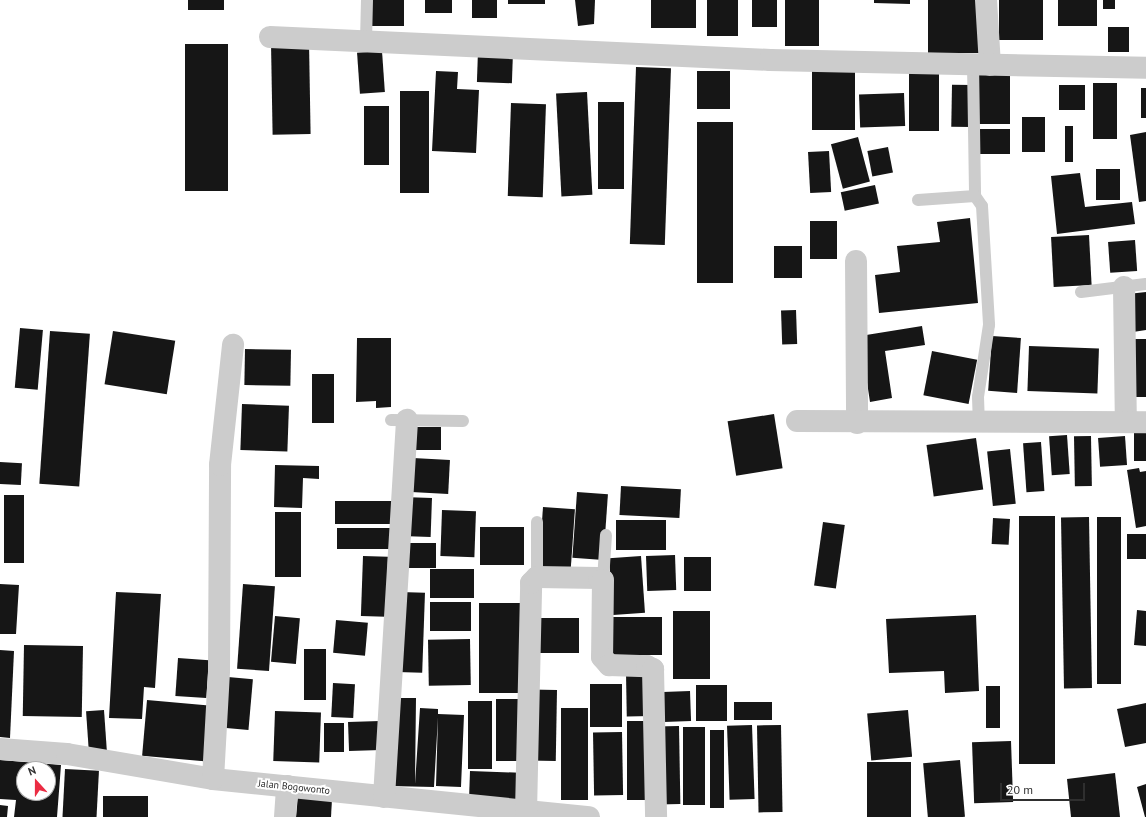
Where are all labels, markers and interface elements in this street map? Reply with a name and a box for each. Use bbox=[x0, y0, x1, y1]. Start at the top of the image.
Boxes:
north arrow bbox=[16, 761, 56, 801]
text: N bbox=[26, 763, 38, 779]
scale bar bbox=[1002, 775, 1087, 801]
street label: Jalan Bogowonto bbox=[257, 777, 331, 797]
text: 20 m bbox=[1007, 782, 1033, 797]

